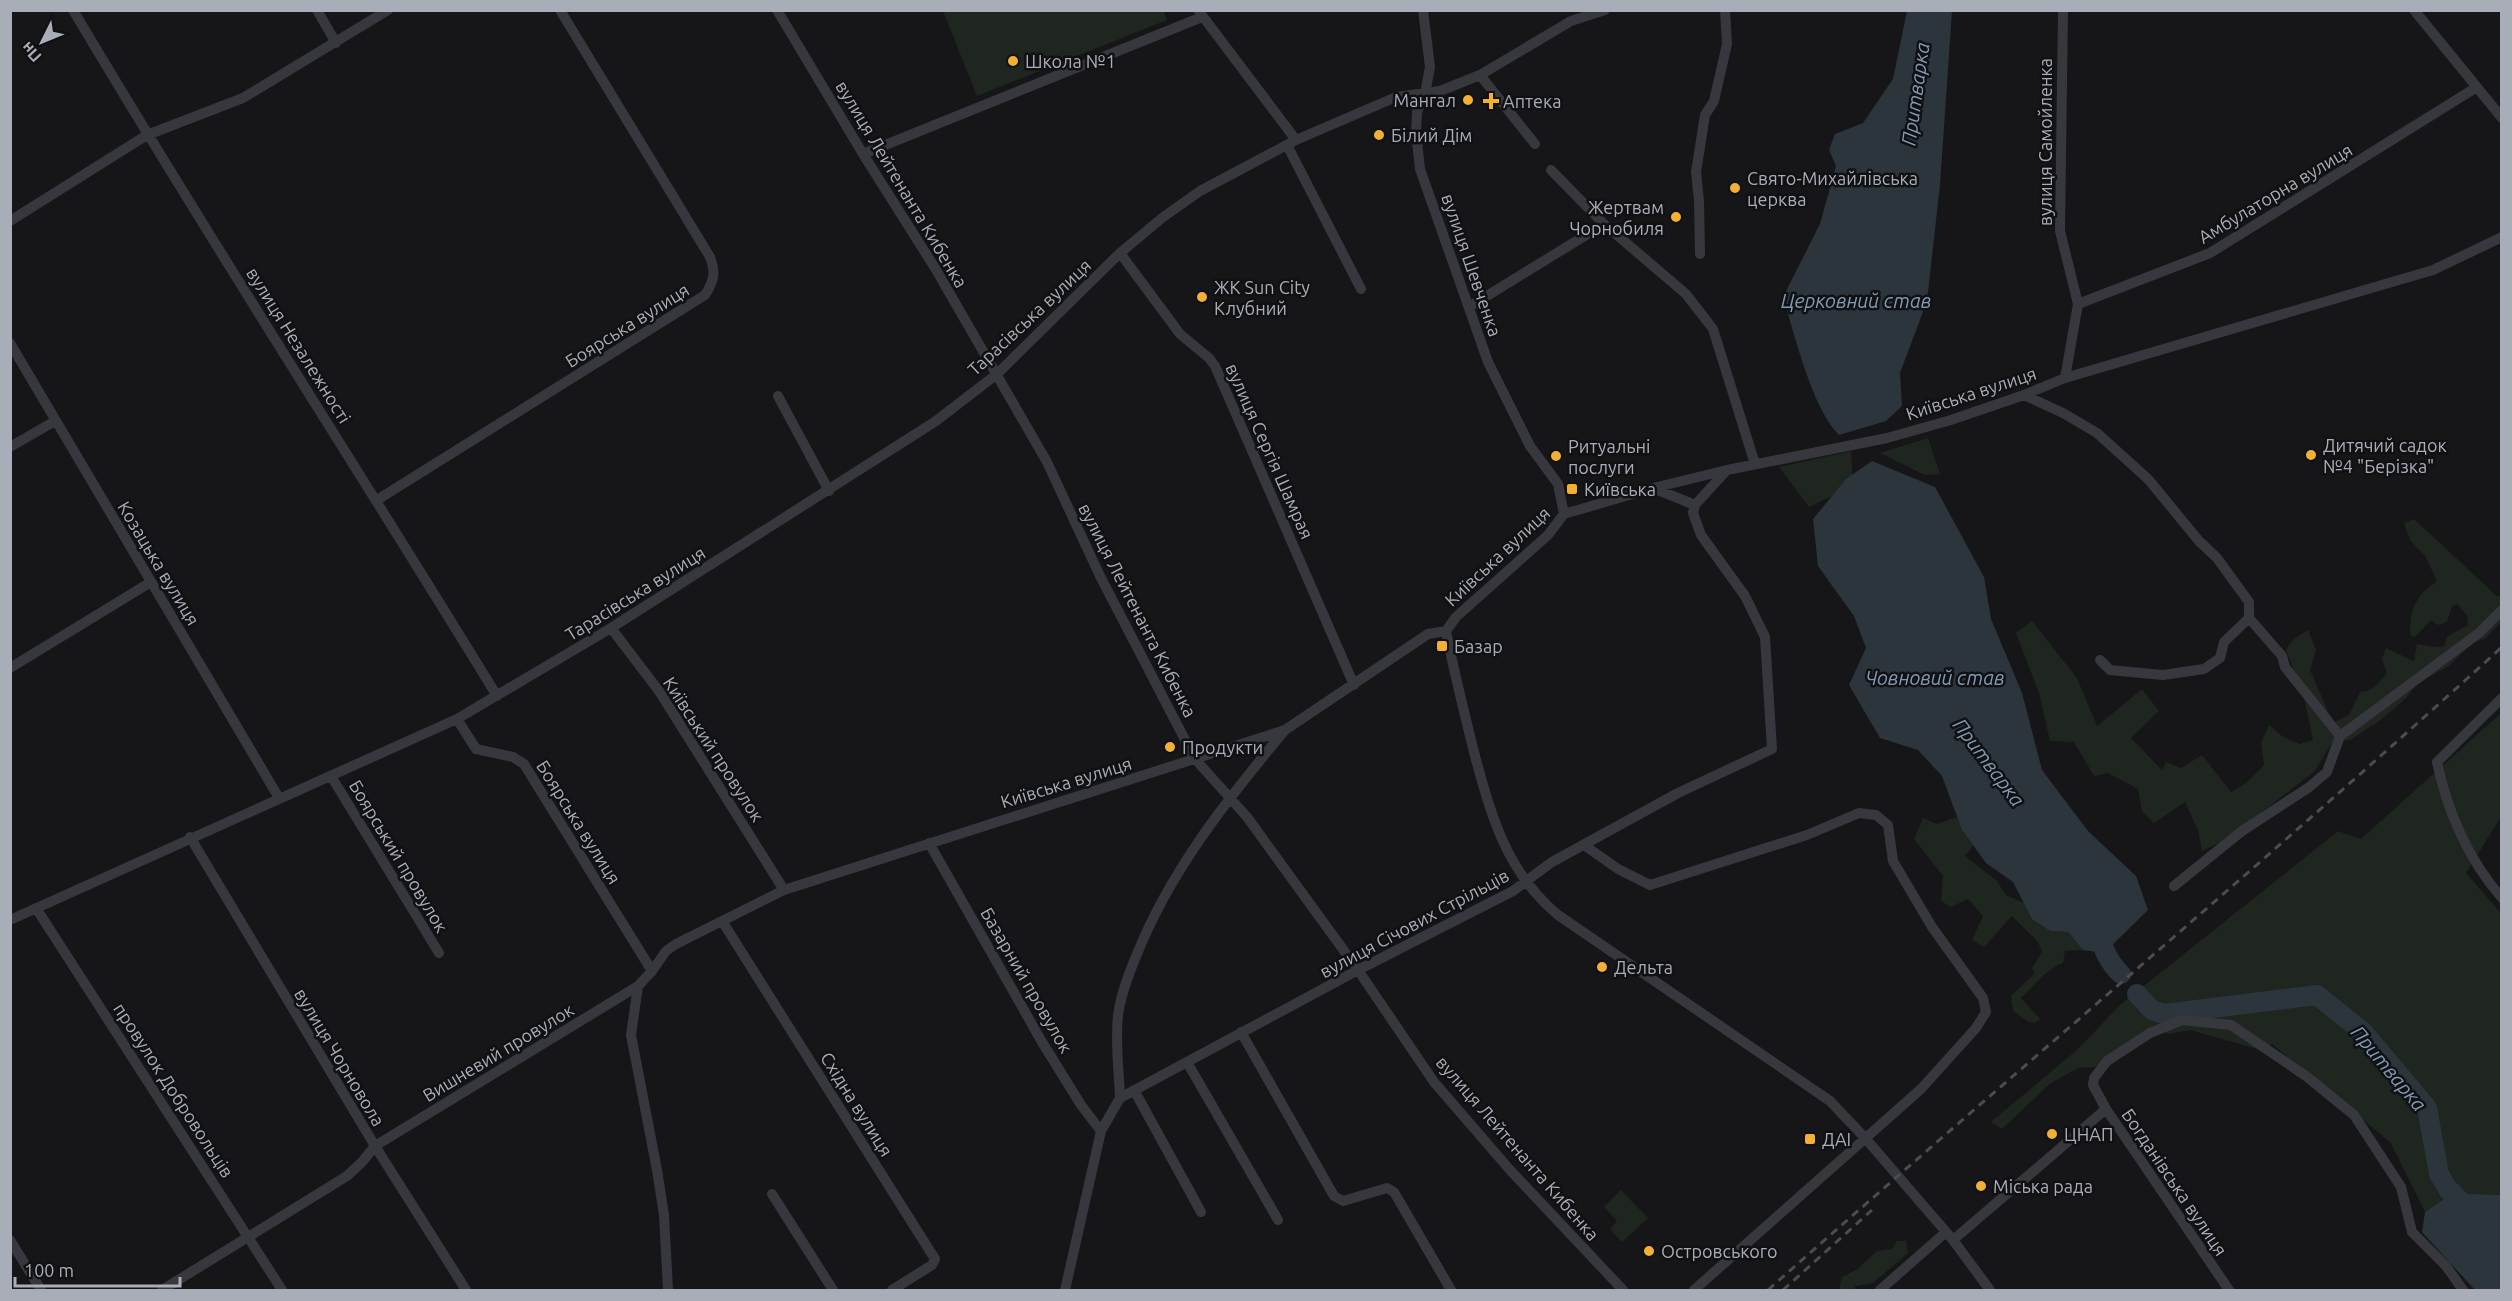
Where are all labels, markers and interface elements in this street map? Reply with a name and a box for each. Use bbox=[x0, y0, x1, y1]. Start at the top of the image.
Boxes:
north arrow bbox=[12, 12, 72, 72]
text: Пн bbox=[17, 38, 45, 66]
water label: Притварка bbox=[1896, 41, 1934, 147]
place label: Школа №1 bbox=[1025, 51, 1116, 71]
marker: Школа №1 bbox=[1006, 54, 1020, 68]
street label: вулиця Самойленка bbox=[2035, 58, 2055, 226]
street label: вулиця Лейтенанта Кибенка bbox=[832, 77, 972, 291]
place label: Мангал bbox=[1394, 90, 1456, 110]
place label: Аптека bbox=[1503, 91, 1561, 111]
marker: Мангал bbox=[1461, 93, 1475, 107]
marker: Аптека bbox=[1484, 94, 1498, 108]
place label: Білий Дім bbox=[1391, 125, 1472, 145]
marker: Білий Дім bbox=[1372, 128, 1386, 142]
street label: Амбулаторна вулиця bbox=[2194, 139, 2356, 247]
place label: Свято-Михайлівська церква bbox=[1747, 168, 1918, 209]
marker: Свято-Михайлівська церква bbox=[1728, 181, 1742, 195]
street label: вулиця Шевченка bbox=[1438, 191, 1506, 339]
place label: Жертвам Чорнобиля bbox=[1569, 197, 1664, 238]
marker: Жертвам Чорнобиля bbox=[1669, 210, 1683, 224]
street label: Тарасівська вулиця bbox=[963, 255, 1095, 379]
street label: вулиця Незалежності bbox=[243, 263, 355, 427]
place label: ЖК Sun City Клубний bbox=[1214, 277, 1310, 318]
street label: Боярська вулиця bbox=[562, 279, 692, 371]
water label: Церковний став bbox=[1781, 289, 1931, 312]
marker: ЖК Sun City Клубний bbox=[1195, 290, 1209, 304]
street label: вулиця Сергія Шамрая bbox=[1222, 360, 1318, 542]
street label: Київська вулиця bbox=[1903, 362, 2039, 424]
place label: Дитячий садок №4 "Берізка" bbox=[2323, 435, 2447, 476]
place label: Ритуальні послуги bbox=[1568, 436, 1650, 477]
marker: Дитячий садок №4 "Берізка" bbox=[2304, 448, 2318, 462]
marker: Ритуальні послуги bbox=[1549, 449, 1563, 463]
place label: Київська bbox=[1584, 479, 1656, 499]
marker: Київська bbox=[1565, 482, 1579, 496]
street label: Козацька вулиця bbox=[114, 497, 204, 629]
street label: вулиця Лейтенанта Кибенка bbox=[1075, 500, 1201, 720]
street label: Київська вулиця bbox=[1440, 502, 1554, 610]
street label: Тарасівська вулиця bbox=[561, 542, 709, 644]
place label: Базар bbox=[1454, 636, 1503, 656]
marker: Базар bbox=[1435, 639, 1449, 653]
water label: Човновий став bbox=[1865, 666, 2005, 689]
street label: Київський провулок bbox=[660, 673, 768, 825]
water label: Притварка bbox=[1948, 714, 2030, 811]
place label: Продукти bbox=[1182, 737, 1263, 757]
marker: Продукти bbox=[1163, 740, 1177, 754]
street label: Київська вулиця bbox=[998, 753, 1134, 811]
street label: Боярська вулиця bbox=[533, 757, 625, 887]
street label: Боярський провулок bbox=[346, 776, 452, 936]
street label: вулиця Січових Стрільців bbox=[1316, 865, 1512, 981]
street label: Базарний провулок bbox=[977, 904, 1077, 1056]
place label: Дельта bbox=[1614, 957, 1673, 977]
marker: Дельта bbox=[1595, 960, 1609, 974]
street label: вулиця Чорновола bbox=[291, 984, 389, 1130]
street label: провулок Добровольців bbox=[110, 999, 238, 1181]
street label: Вишневий провулок bbox=[419, 999, 577, 1105]
water label: Притварка bbox=[2347, 1021, 2431, 1115]
street label: Східна вулиця bbox=[817, 1048, 897, 1160]
street label: вулиця Лейтенанта Кибенка bbox=[1433, 1052, 1603, 1244]
street label: Богданівська вулиця bbox=[2118, 1105, 2232, 1259]
place label: ЦНАП bbox=[2064, 1124, 2113, 1144]
marker: ЦНАП bbox=[2045, 1127, 2059, 1141]
place label: ДАІ bbox=[1822, 1129, 1851, 1149]
marker: ДАІ bbox=[1803, 1132, 1817, 1146]
place label: Міська рада bbox=[1993, 1176, 2093, 1196]
marker: Міська рада bbox=[1974, 1179, 1988, 1193]
place label: Островського bbox=[1661, 1241, 1777, 1261]
marker: Островського bbox=[1642, 1244, 1656, 1258]
scale bar bbox=[15, 1250, 180, 1288]
text: 100 m bbox=[24, 1260, 74, 1280]

